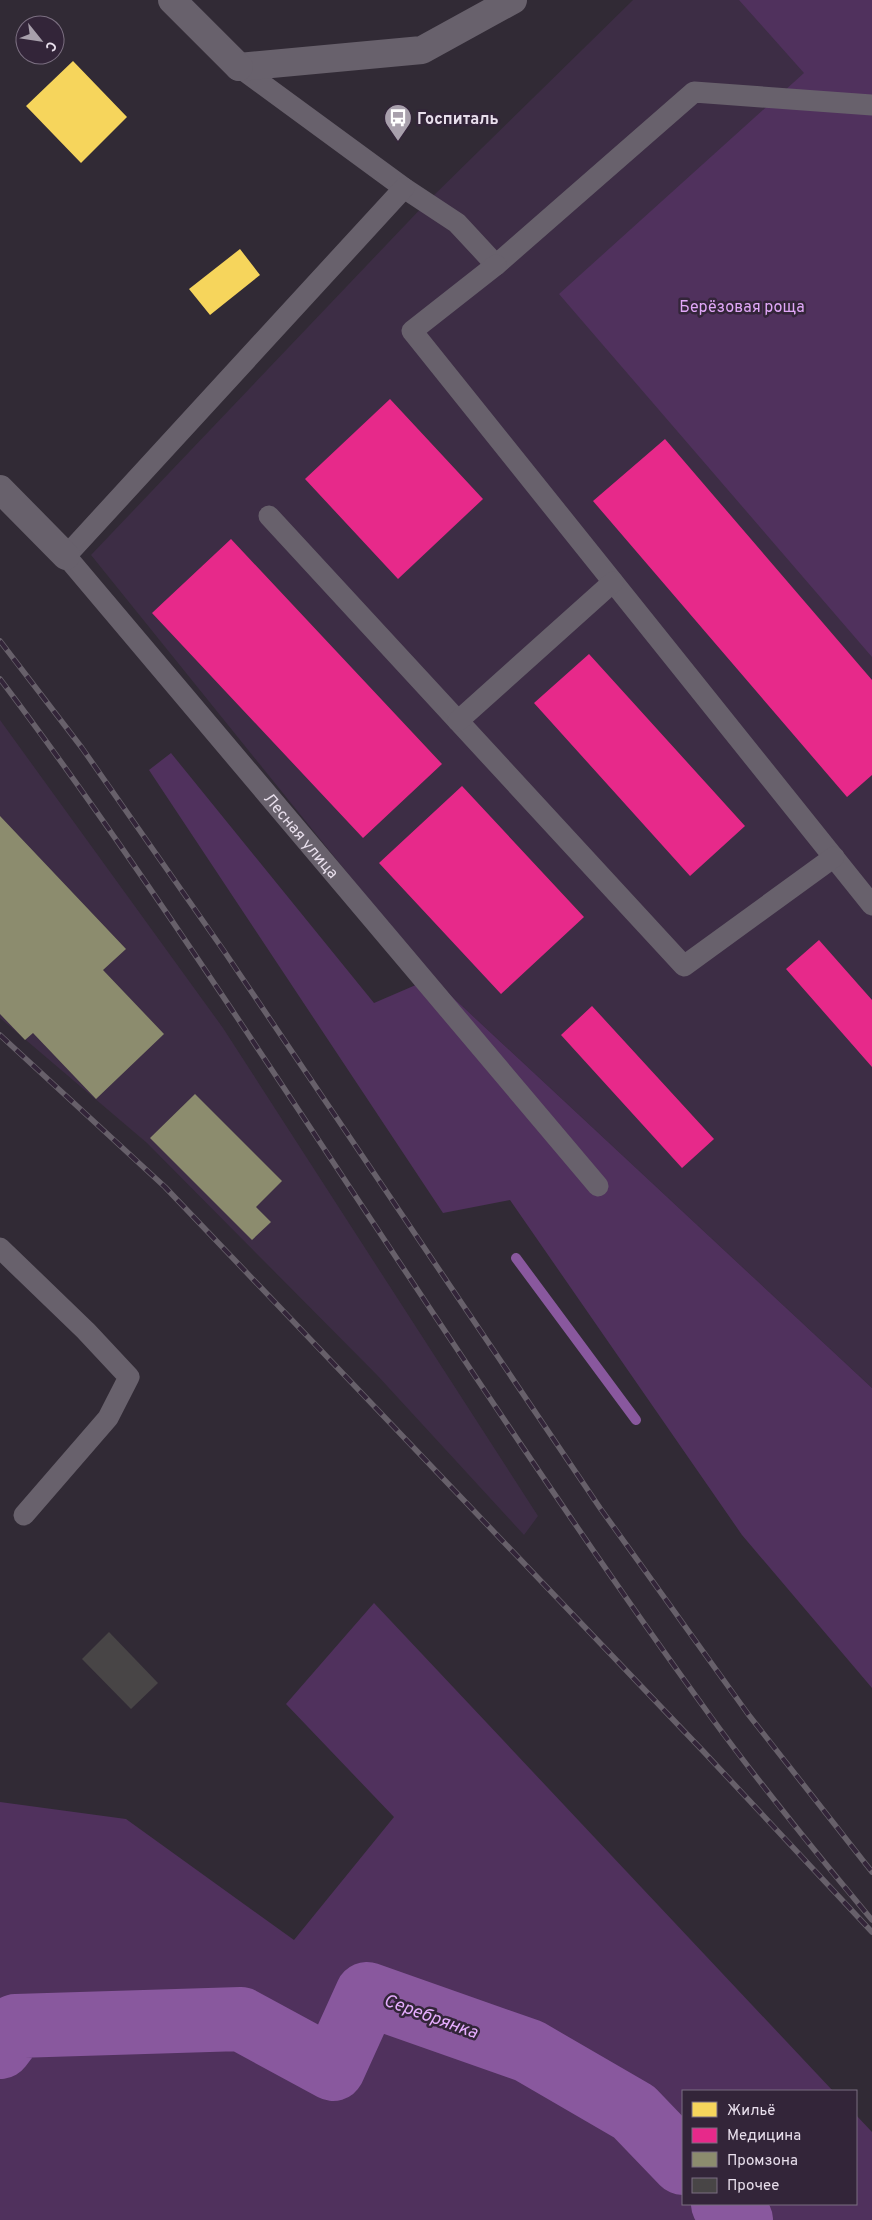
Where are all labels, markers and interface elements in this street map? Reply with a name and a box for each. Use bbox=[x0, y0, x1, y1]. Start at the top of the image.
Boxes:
north arrow bbox=[15, 15, 65, 65]
text: С bbox=[40, 38, 60, 54]
bus stop icon: Госпиталь bbox=[383, 103, 413, 142]
place label: Госпиталь bbox=[417, 110, 499, 130]
park label: Берёзовая роща bbox=[679, 298, 805, 318]
street label: Лесная улица bbox=[258, 789, 342, 883]
water label: Серебрянка bbox=[380, 1990, 481, 2045]
legend bbox=[682, 2090, 857, 2205]
text: Жильё bbox=[727, 2102, 775, 2121]
text: Медицина bbox=[727, 2127, 801, 2146]
text: Промзона bbox=[727, 2152, 798, 2171]
text: Прочее bbox=[727, 2177, 779, 2196]

